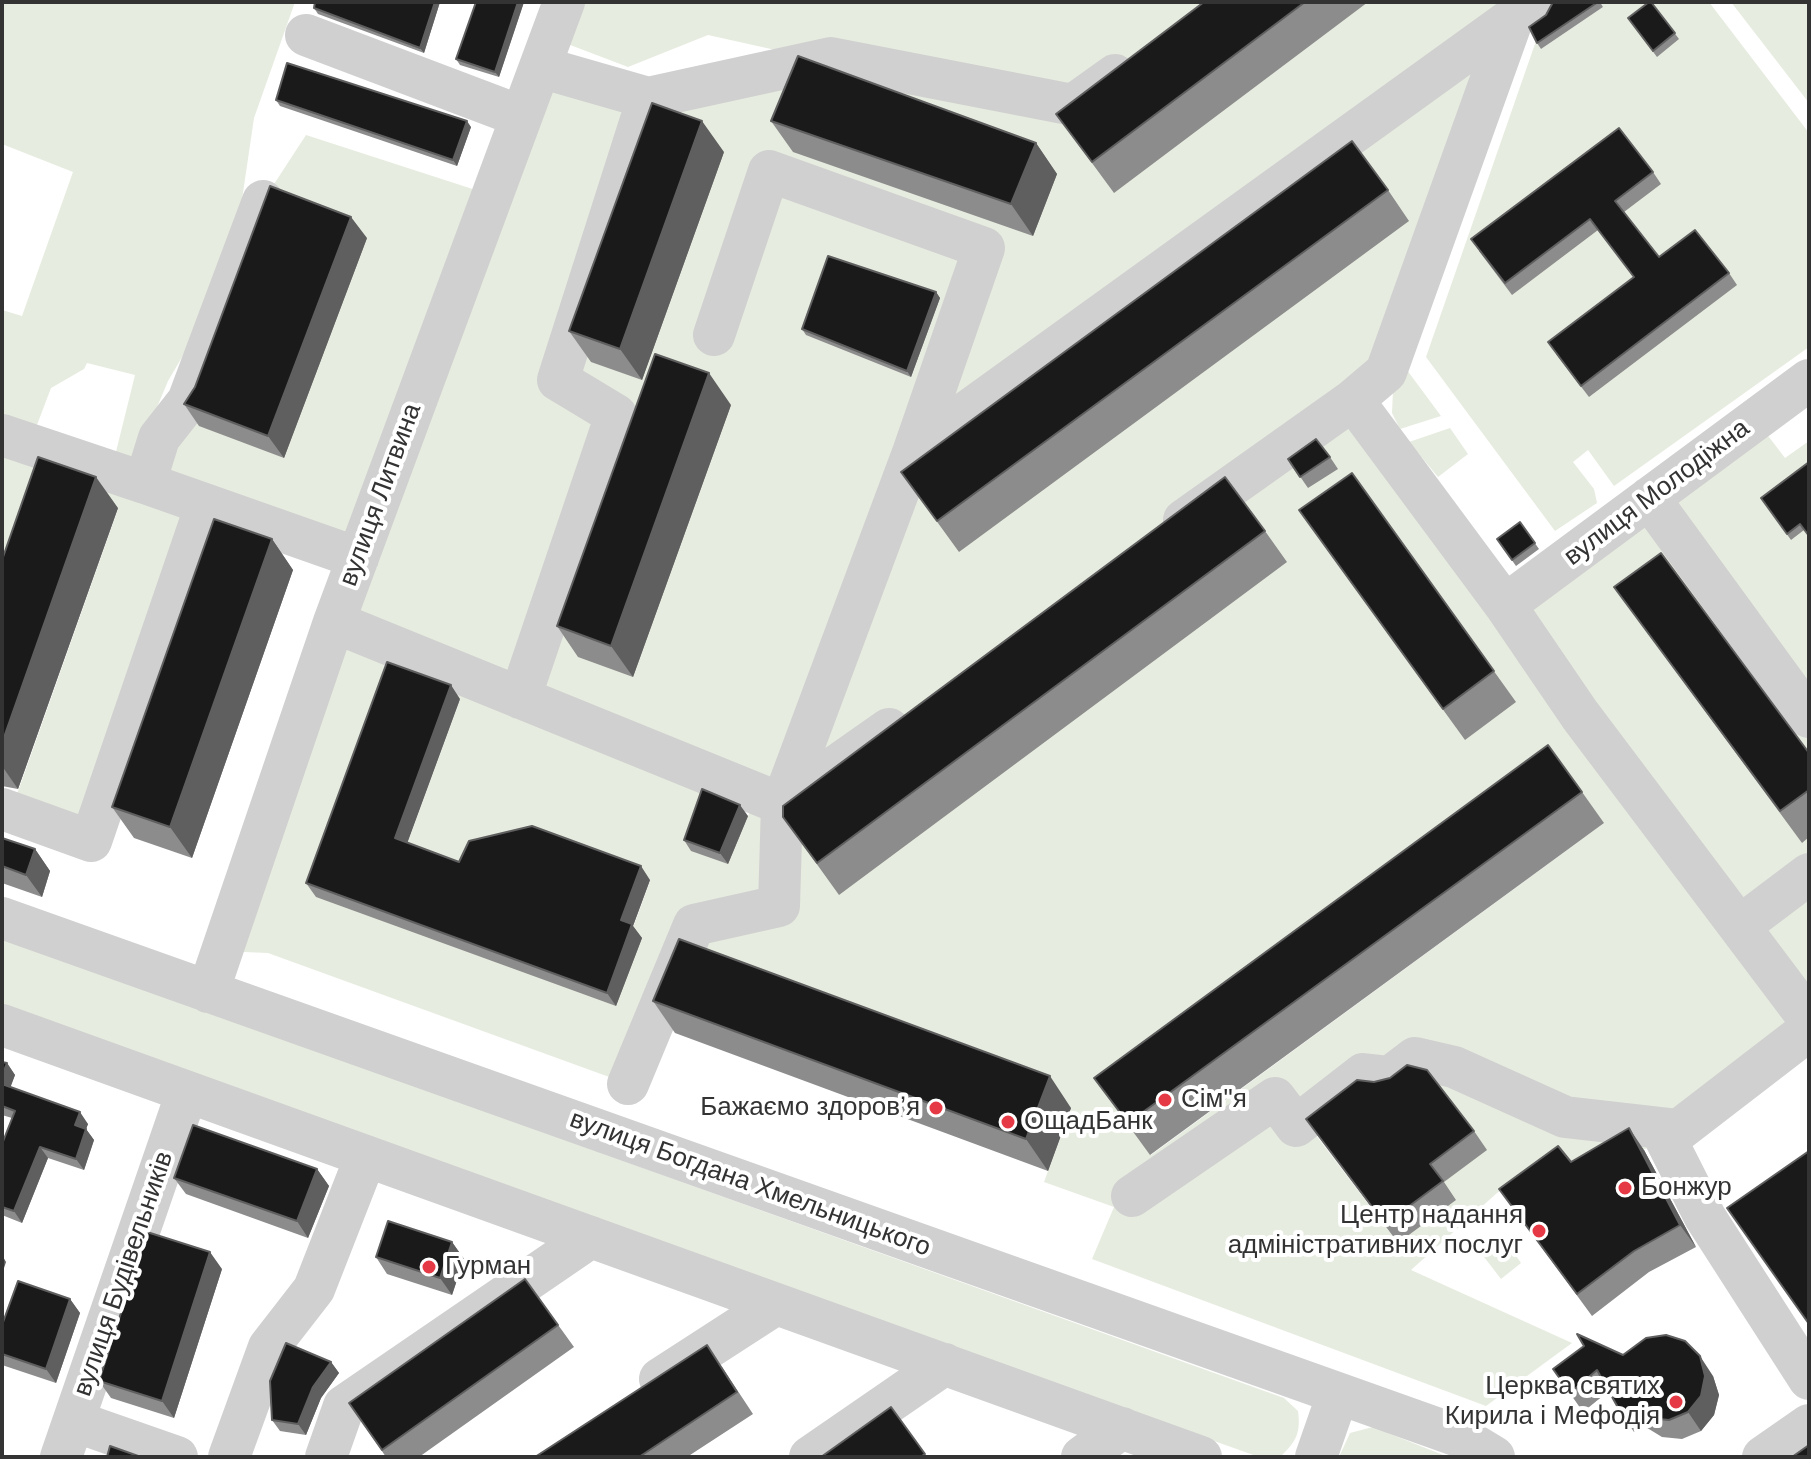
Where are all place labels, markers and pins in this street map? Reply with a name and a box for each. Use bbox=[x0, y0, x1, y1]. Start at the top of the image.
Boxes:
place label: Сім"я bbox=[1181, 1084, 1247, 1116]
marker: Сім"я bbox=[1156, 1091, 1174, 1109]
place label: Бажаємо здоровʼя bbox=[700, 1092, 920, 1124]
marker: Бажаємо здоровʼя bbox=[927, 1099, 945, 1117]
place label: ОщадБанк bbox=[1024, 1106, 1153, 1138]
marker: ОщадБанк bbox=[999, 1113, 1017, 1131]
place label: Бонжур bbox=[1641, 1172, 1732, 1204]
marker: Бонжур bbox=[1616, 1179, 1634, 1197]
place label: Центр надання адміністративних послуг bbox=[1228, 1200, 1523, 1262]
marker: Центр надання адміністративних послуг bbox=[1530, 1222, 1548, 1240]
place label: Гурман bbox=[445, 1251, 531, 1283]
marker: Гурман bbox=[420, 1258, 438, 1276]
place label: Церква святих Кирила і Мефодія bbox=[1445, 1371, 1660, 1432]
marker: Церква святих Кирила і Мефодія bbox=[1667, 1393, 1685, 1411]

